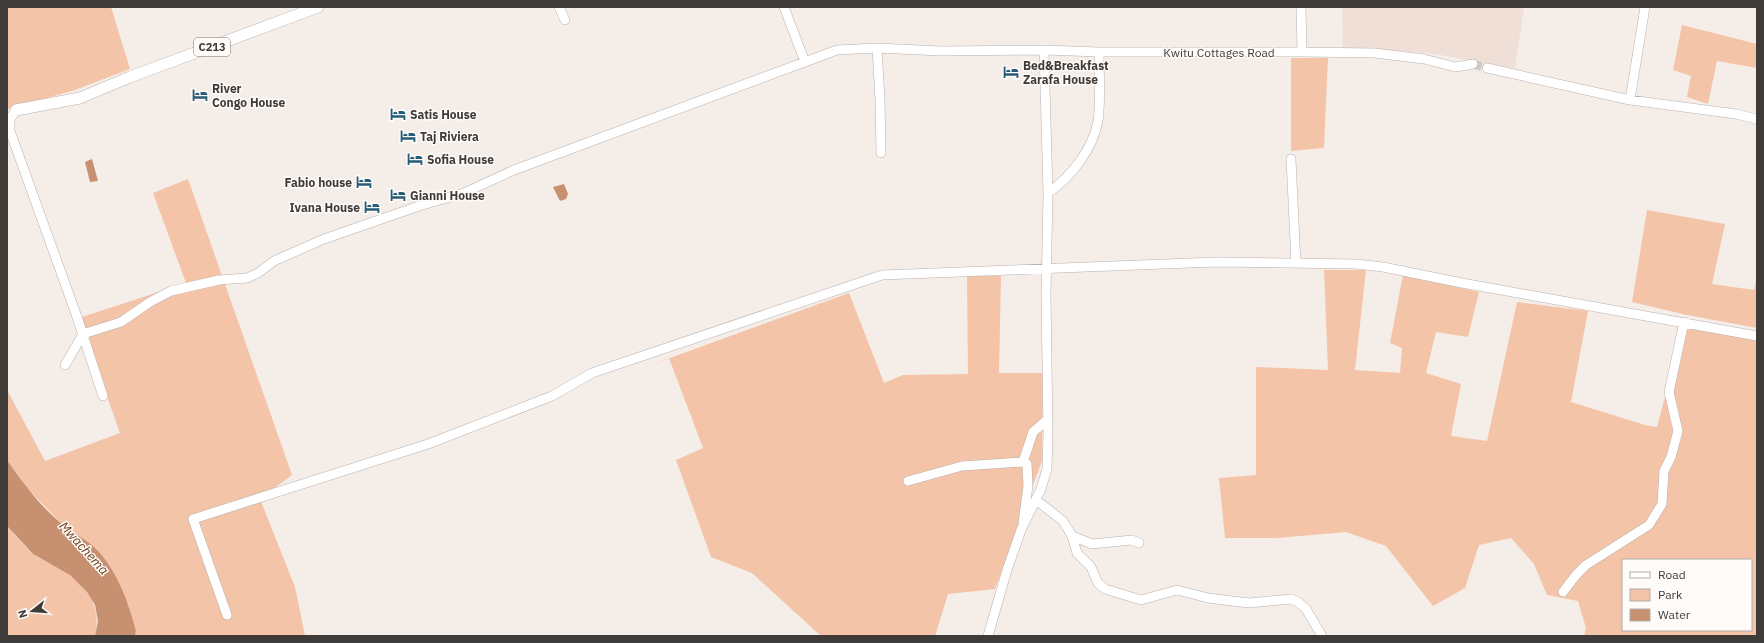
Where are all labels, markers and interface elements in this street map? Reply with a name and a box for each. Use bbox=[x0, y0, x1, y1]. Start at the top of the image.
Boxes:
road number: C213 bbox=[194, 38, 230, 56]
street label: Kwitu Cottages Road bbox=[1163, 45, 1275, 60]
place label: Bed&Breakfast Zarafa House bbox=[1023, 58, 1109, 87]
hotel icon: Bed&Breakfast Zarafa House bbox=[1002, 63, 1020, 81]
place label: River Congo House bbox=[212, 81, 286, 110]
hotel icon: River Congo House bbox=[191, 86, 209, 104]
hotel icon: Satis House bbox=[389, 105, 407, 123]
place label: Satis House bbox=[410, 107, 477, 122]
hotel icon: Taj Riviera bbox=[399, 127, 417, 145]
place label: Taj Riviera bbox=[420, 129, 479, 144]
hotel icon: Sofia House bbox=[406, 150, 424, 168]
place label: Sofia House bbox=[427, 152, 494, 167]
hotel icon: Fabio house bbox=[355, 173, 373, 191]
place label: Fabio house bbox=[284, 175, 352, 190]
hotel icon: Gianni House bbox=[389, 186, 407, 204]
place label: Gianni House bbox=[410, 188, 485, 203]
hotel icon: Ivana House bbox=[363, 198, 381, 216]
place label: Ivana House bbox=[289, 200, 360, 215]
water label: Mwachema bbox=[56, 518, 112, 578]
legend bbox=[1622, 559, 1752, 631]
text: Road bbox=[1658, 567, 1686, 582]
text: Park bbox=[1658, 587, 1683, 602]
north arrow bbox=[12, 591, 52, 631]
text: Water bbox=[1658, 607, 1691, 622]
text: N bbox=[15, 608, 30, 620]

